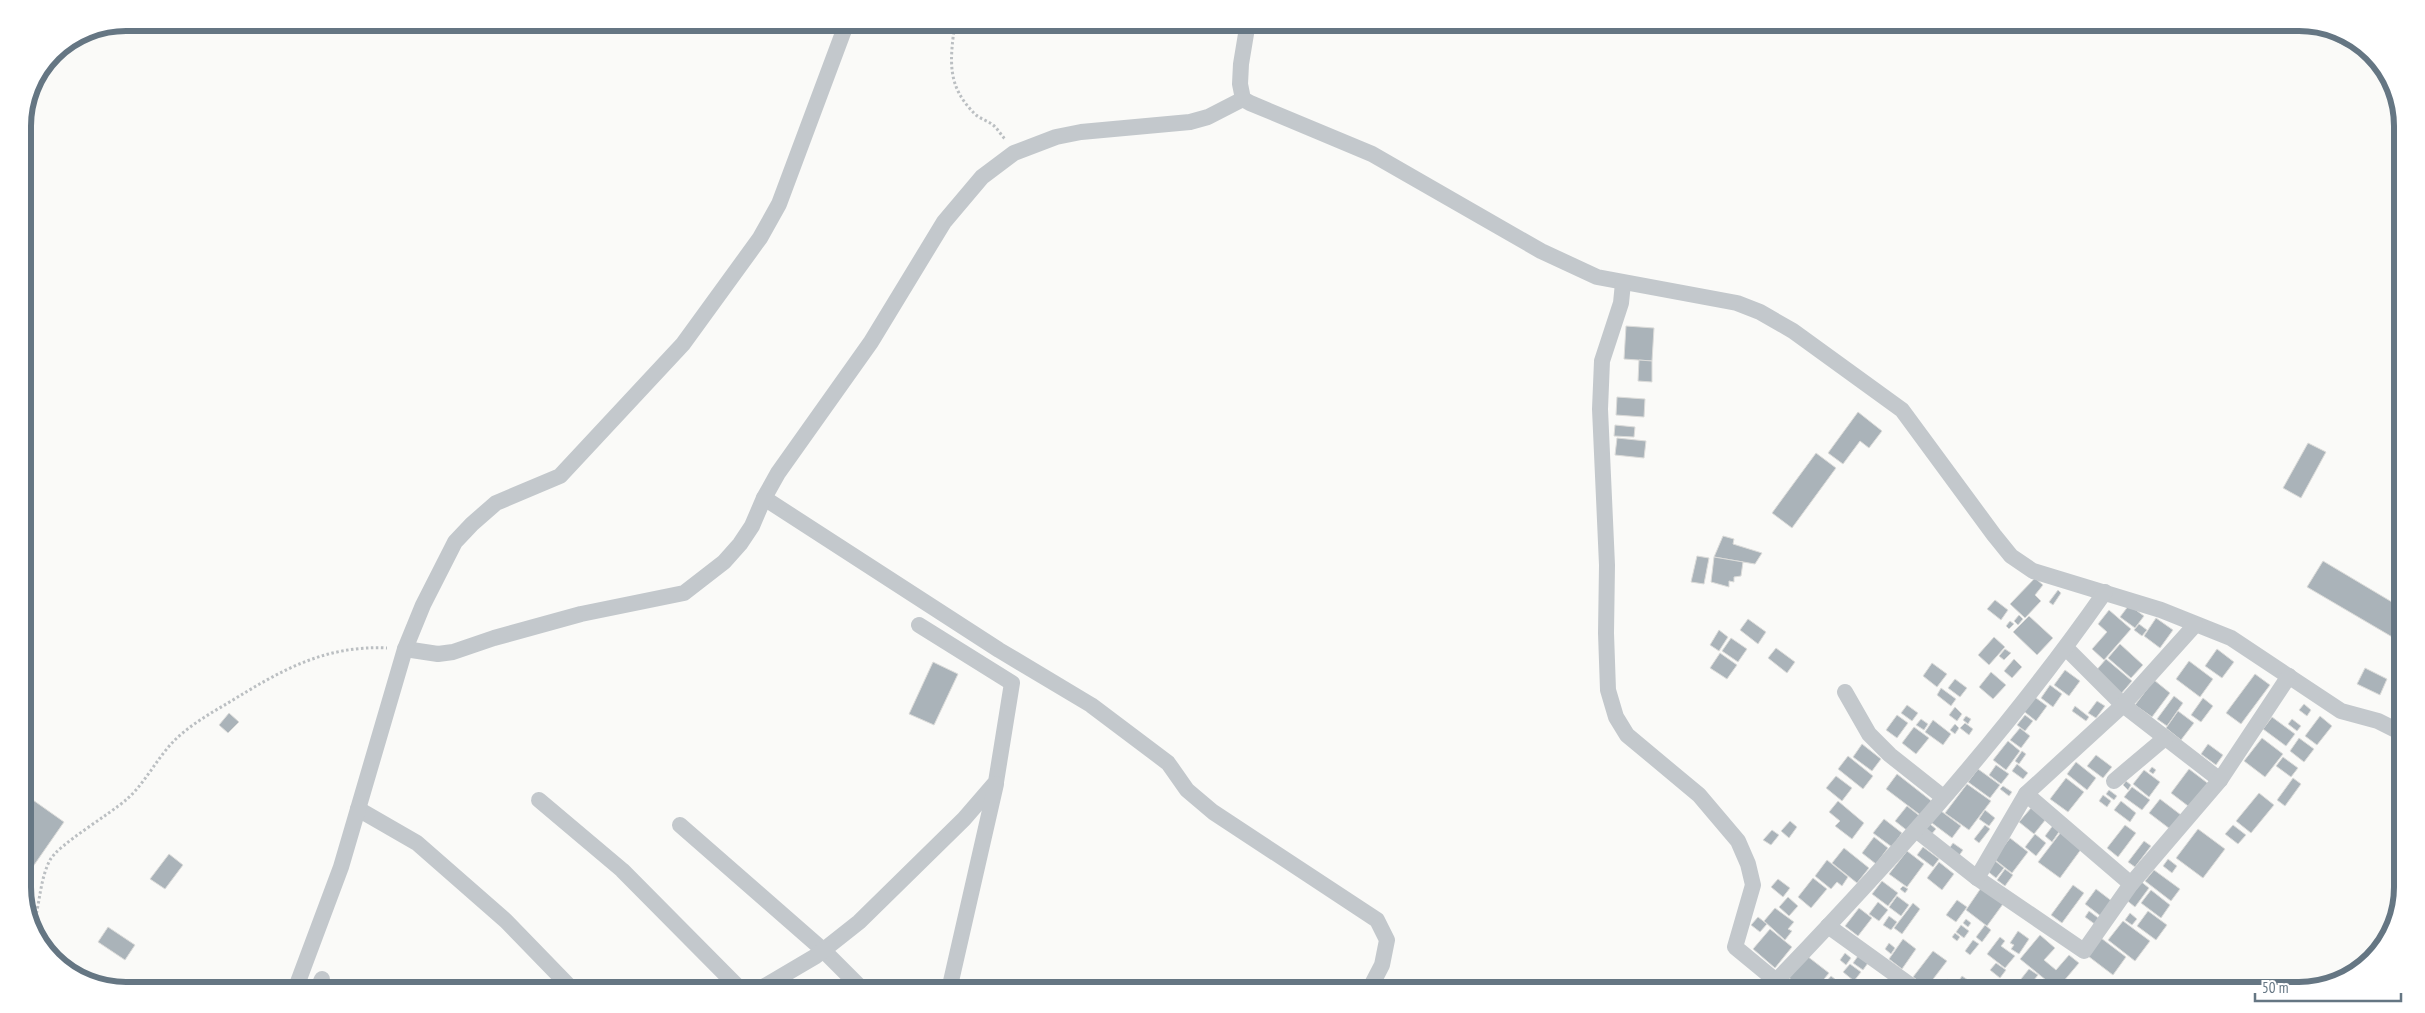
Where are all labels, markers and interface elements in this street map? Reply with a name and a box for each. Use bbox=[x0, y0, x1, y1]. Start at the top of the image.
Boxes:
scale bar bbox=[2255, 970, 2401, 1002]
text: 50 m bbox=[2262, 978, 2288, 997]

